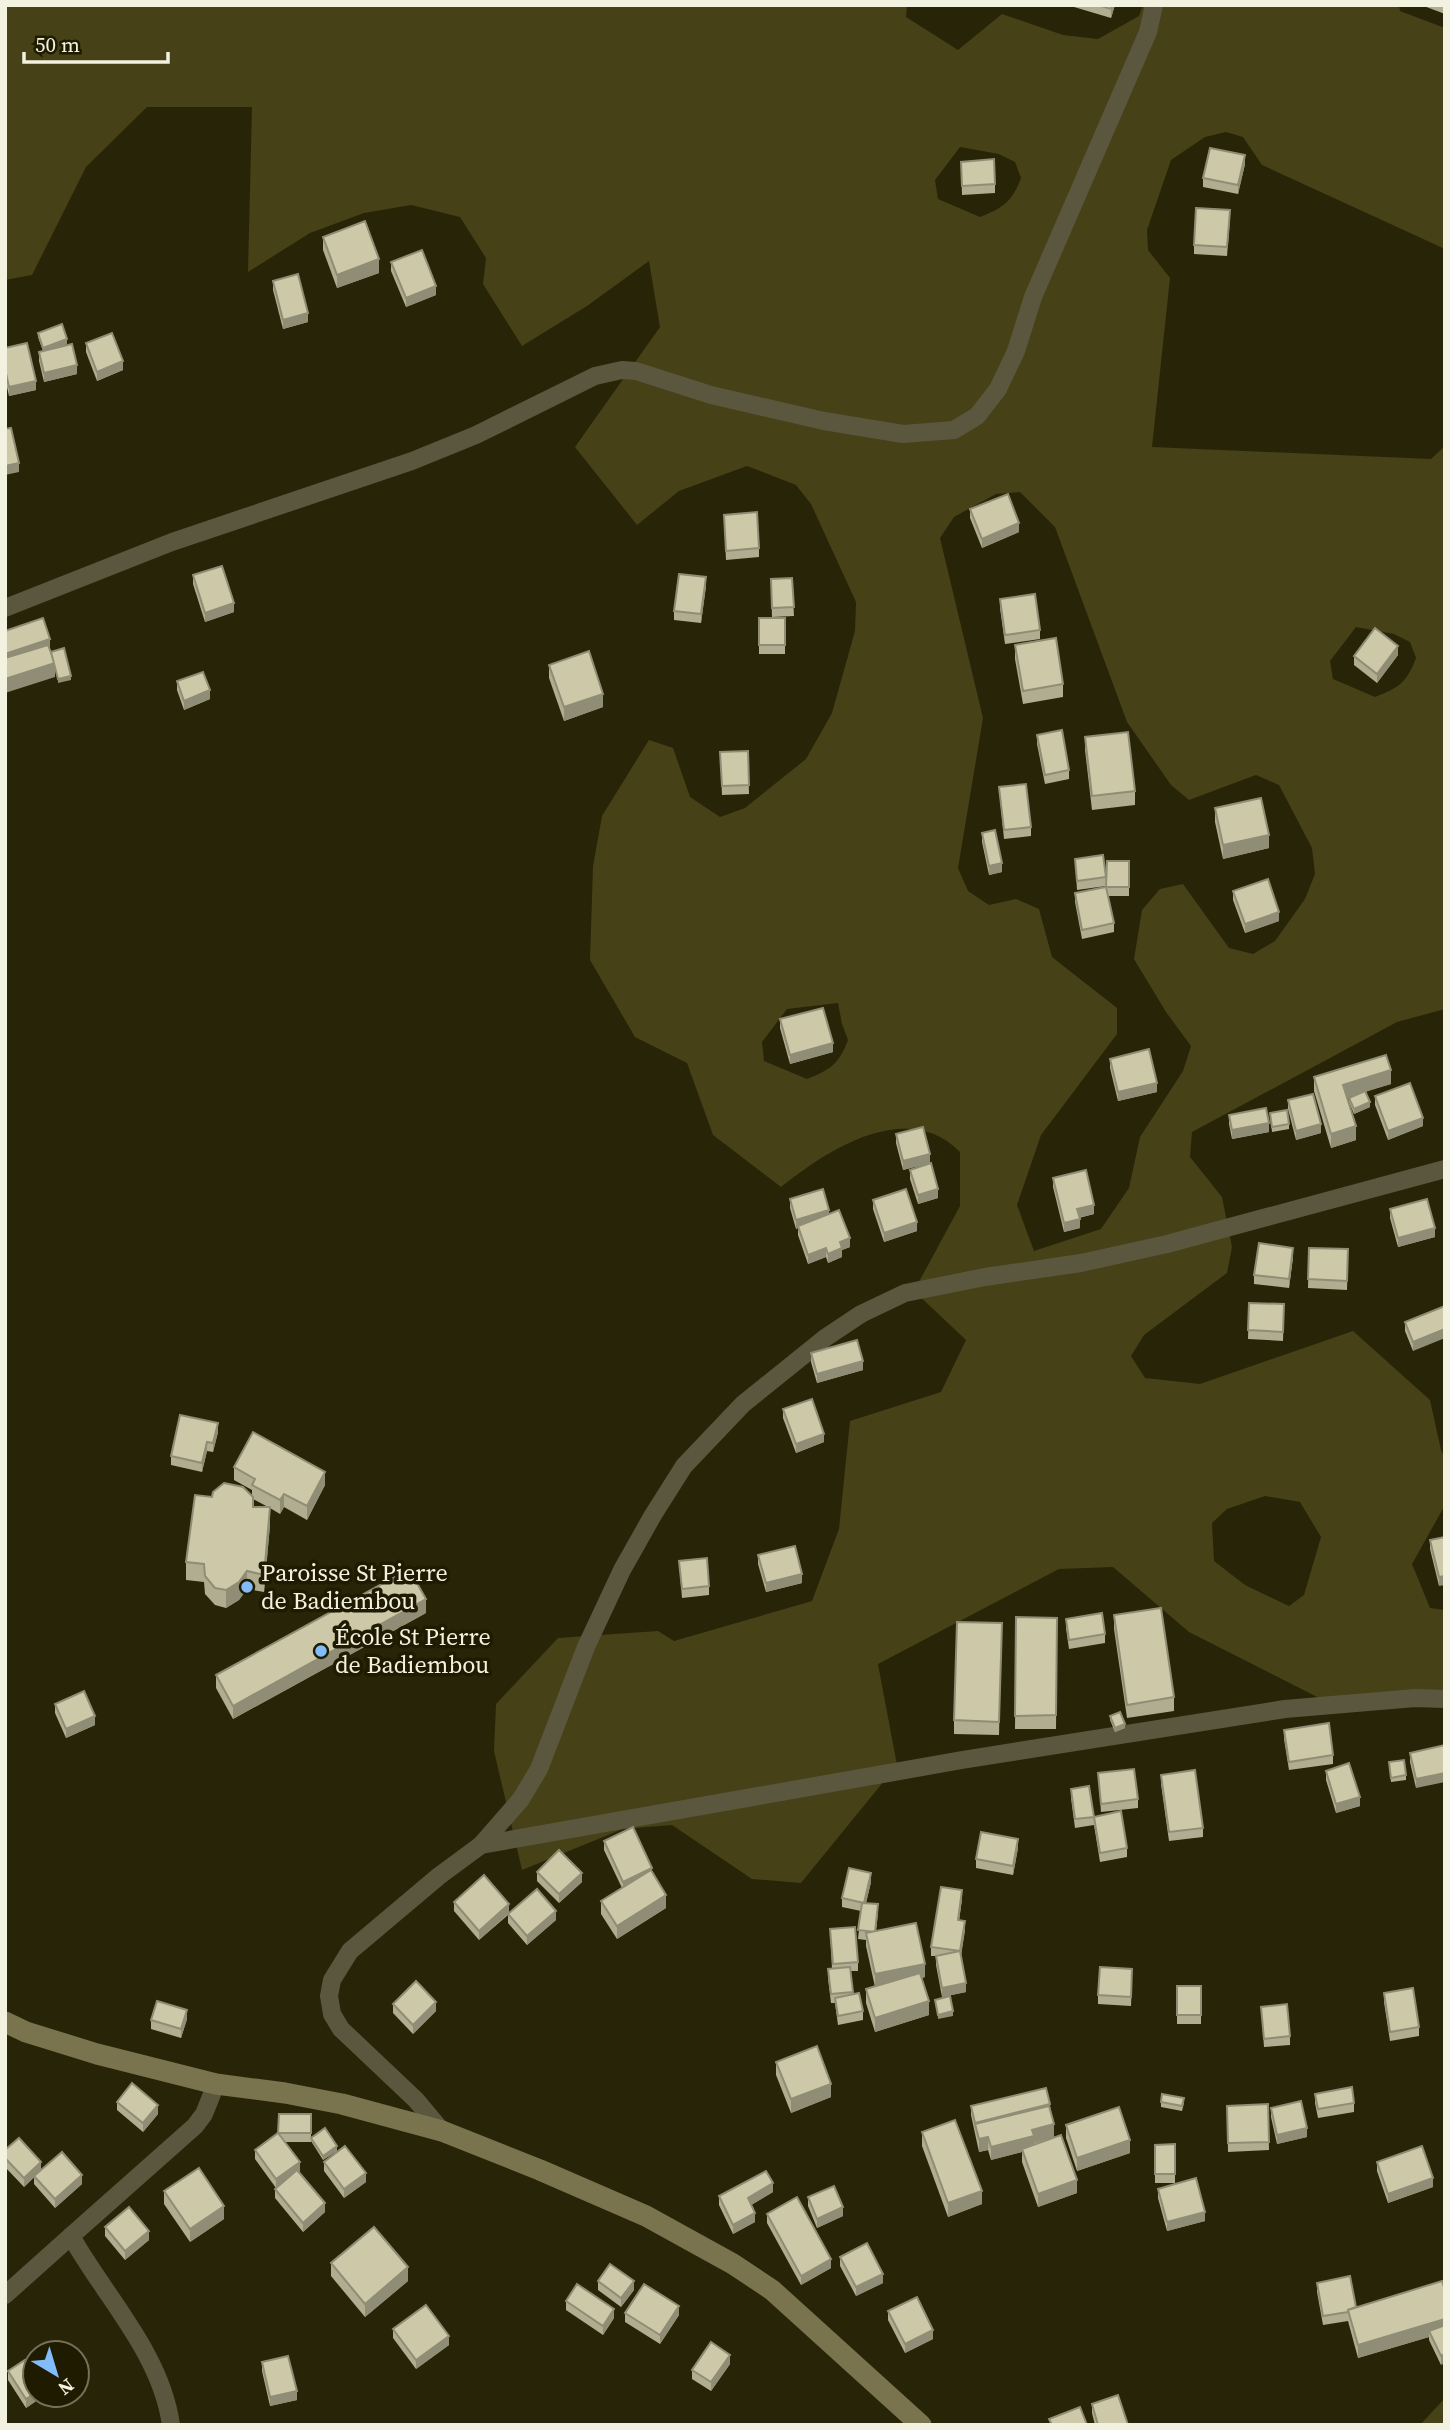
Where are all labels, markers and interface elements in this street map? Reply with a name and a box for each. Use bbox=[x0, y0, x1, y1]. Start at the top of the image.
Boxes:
scale bar bbox=[24, 21, 168, 65]
text: 50 m bbox=[35, 30, 80, 59]
place label: Paroisse St Pierre de Badiembou bbox=[261, 1556, 448, 1617]
marker: Paroisse St Pierre de Badiembou bbox=[239, 1579, 255, 1595]
place label: École St Pierre de Badiembou bbox=[335, 1620, 491, 1681]
marker: École St Pierre de Badiembou bbox=[313, 1643, 329, 1659]
north arrow bbox=[21, 2339, 91, 2409]
text: N bbox=[53, 2373, 80, 2402]

